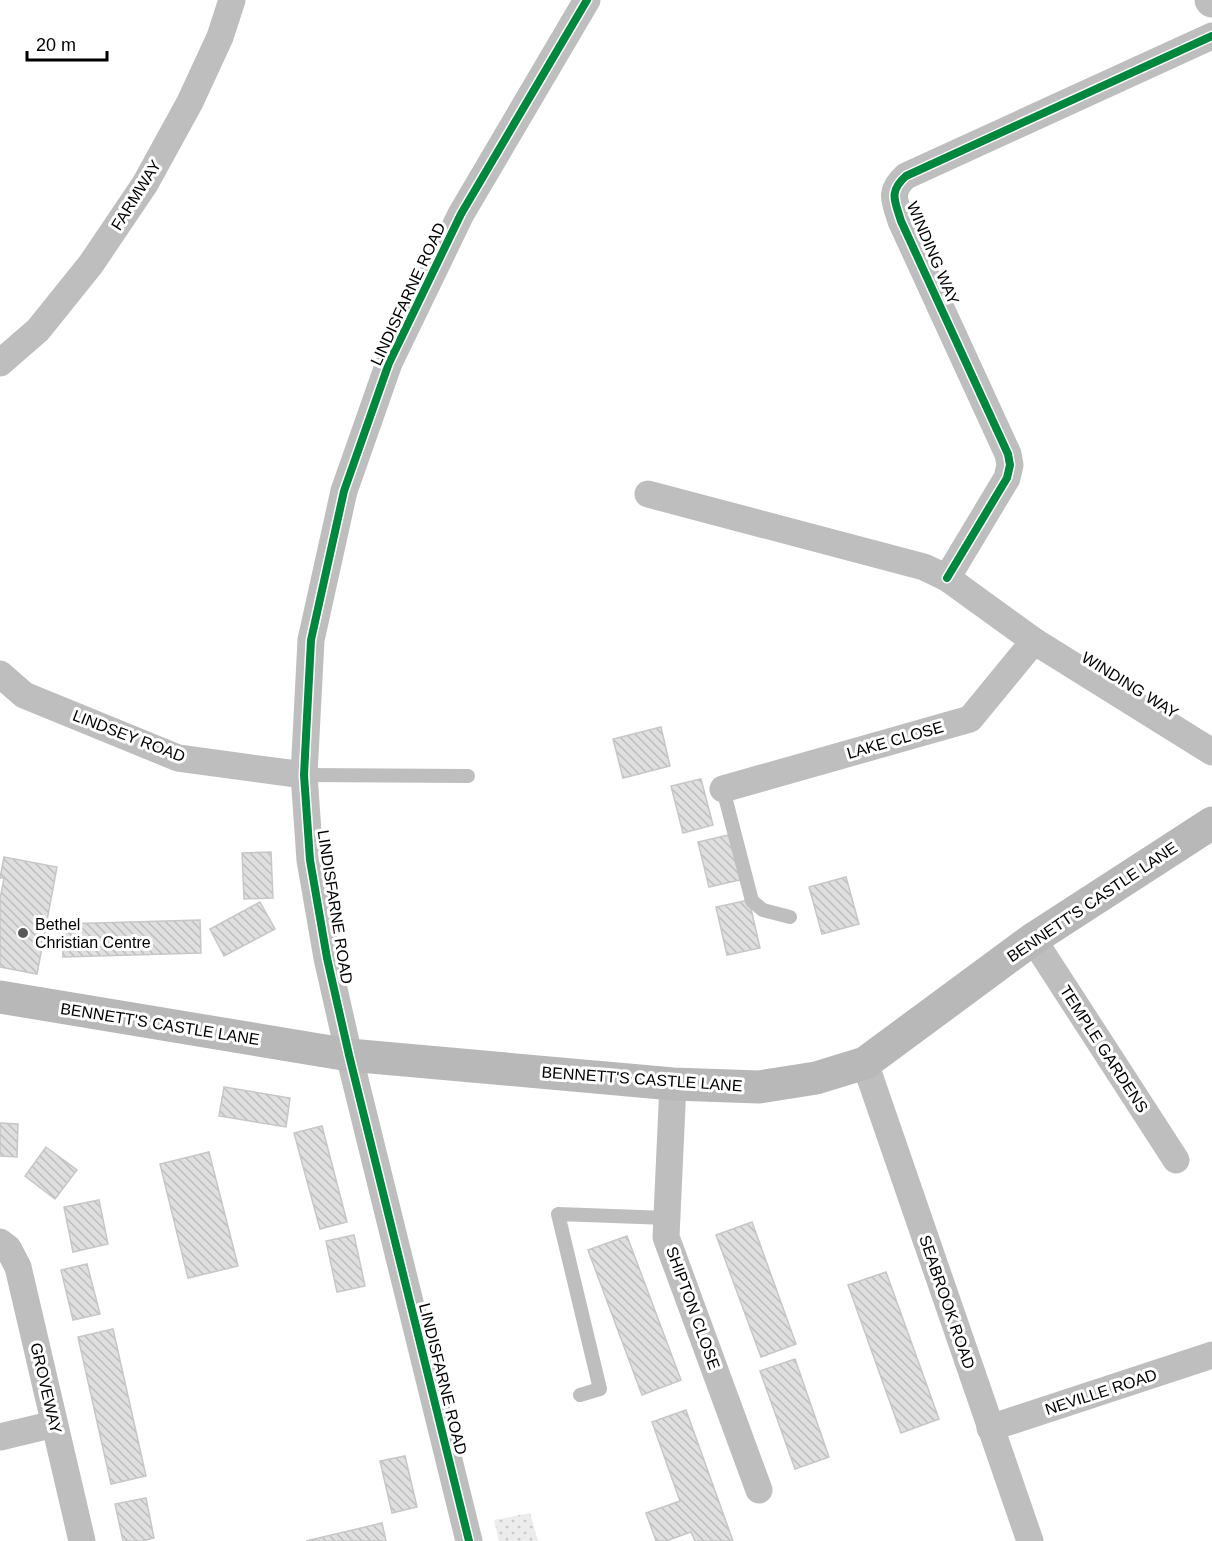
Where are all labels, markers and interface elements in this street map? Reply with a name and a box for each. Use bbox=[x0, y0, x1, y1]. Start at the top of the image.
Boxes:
scale bar bbox=[27, 24, 106, 62]
text: 20 m bbox=[36, 35, 76, 55]
street label: FARMWAY bbox=[108, 157, 164, 233]
street label: WINDING WAY bbox=[904, 199, 962, 307]
street label: LINDISFARNE ROAD bbox=[367, 220, 449, 368]
street label: WINDING WAY bbox=[1079, 649, 1182, 722]
street label: LINDSEY ROAD bbox=[70, 707, 188, 765]
street label: LAKE CLOSE bbox=[845, 718, 945, 762]
street label: LINDISFARNE ROAD bbox=[314, 829, 356, 985]
street label: BENNETT'S CASTLE LANE bbox=[1004, 839, 1180, 965]
place label: Bethel Christian Centre bbox=[35, 916, 151, 951]
marker: Bethel Christian Centre bbox=[16, 926, 30, 940]
street label: TEMPLE GARDENS bbox=[1057, 982, 1151, 1116]
street label: BENNETT'S CASTLE LANE bbox=[59, 1000, 261, 1048]
street label: BENNETT'S CASTLE LANE bbox=[541, 1063, 743, 1095]
street label: SEABROOK ROAD bbox=[916, 1233, 978, 1371]
street label: SHIPTON CLOSE bbox=[663, 1244, 723, 1372]
street label: LINDISFARNE ROAD bbox=[416, 1301, 470, 1457]
street label: GROVEWAY bbox=[27, 1341, 65, 1435]
street label: NEVILLE ROAD bbox=[1043, 1366, 1159, 1418]

